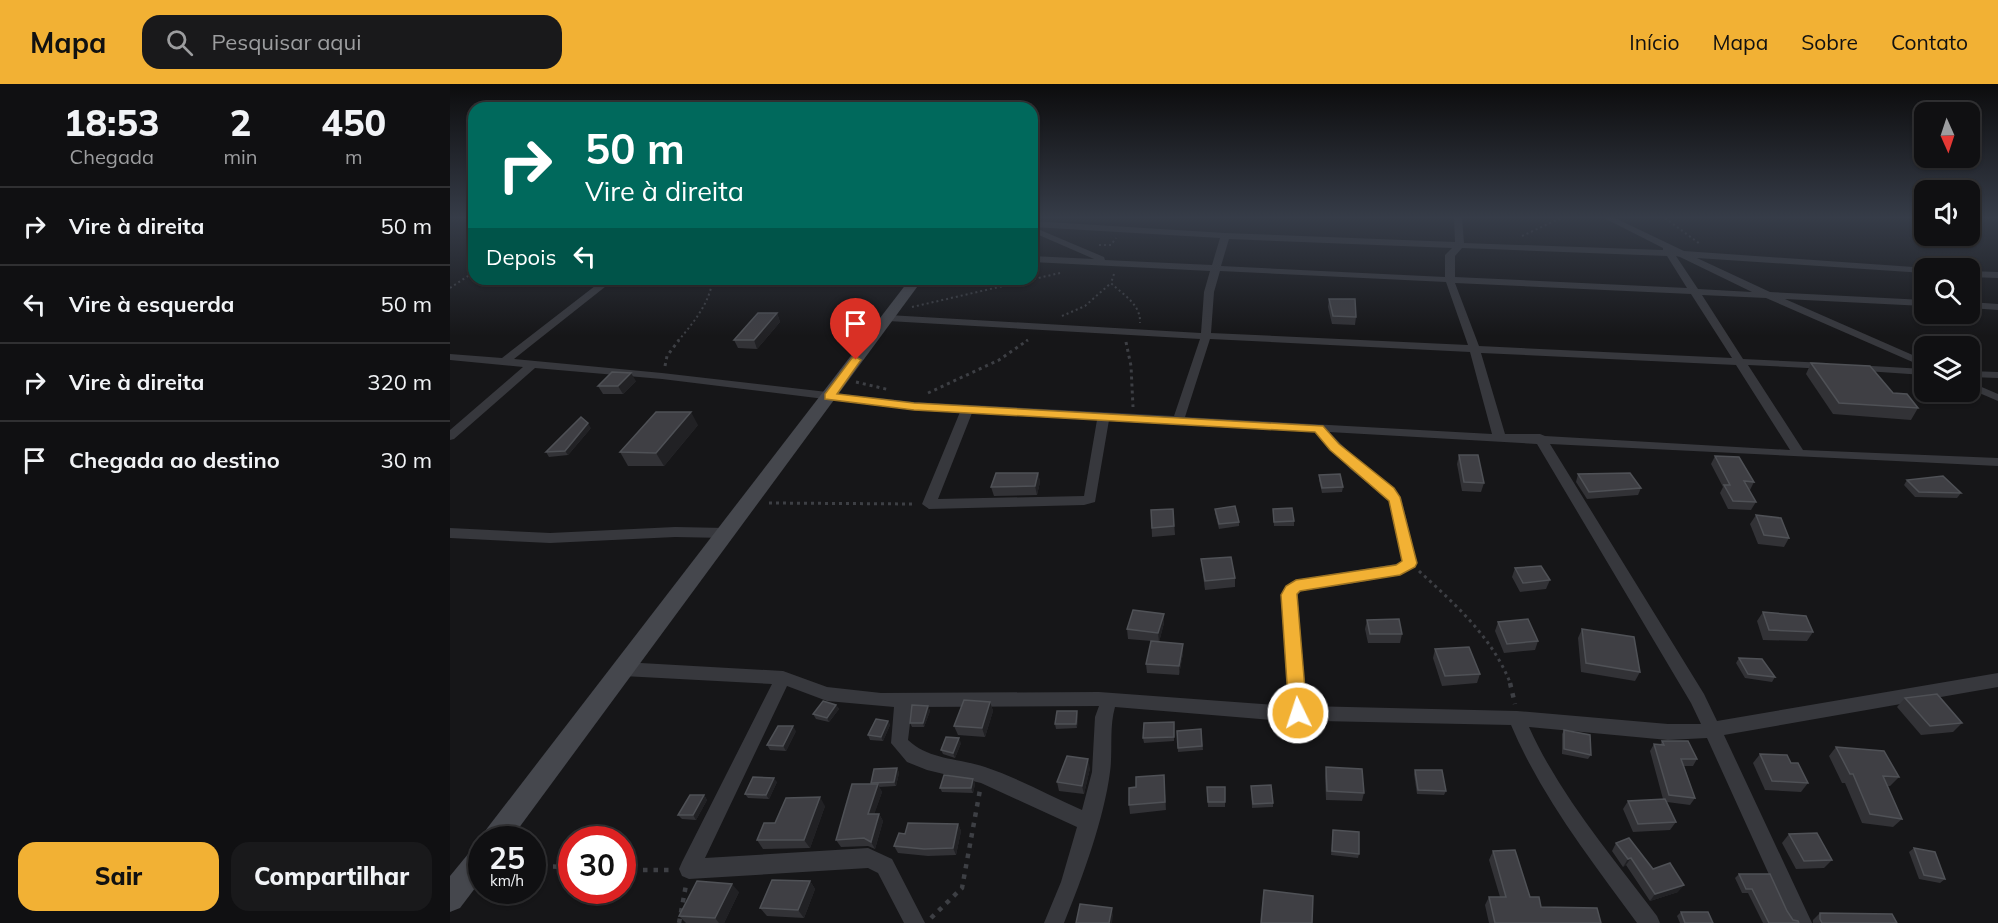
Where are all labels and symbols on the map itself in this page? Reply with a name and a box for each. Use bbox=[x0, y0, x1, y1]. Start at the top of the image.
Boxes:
north arrow bbox=[1914, 102, 1980, 168]
pin bbox=[830, 298, 881, 360]
position arrow bbox=[1266, 681, 1330, 745]
speed limit sign: 30 bbox=[558, 826, 636, 904]

